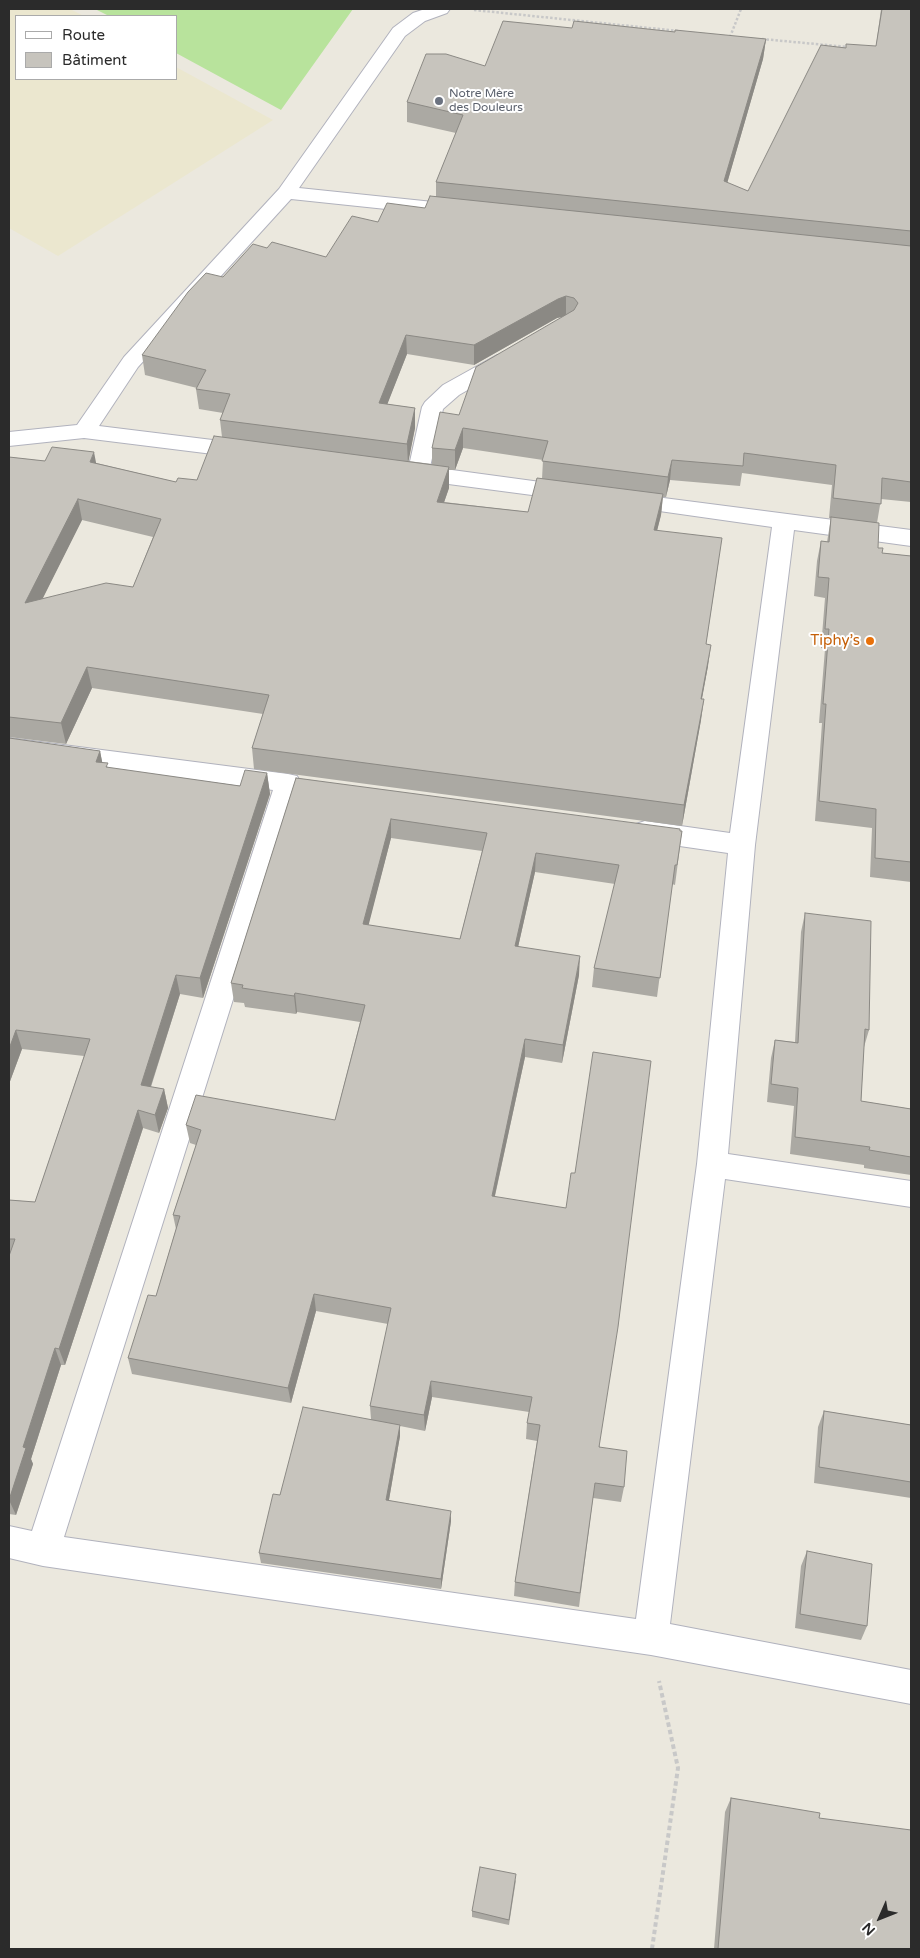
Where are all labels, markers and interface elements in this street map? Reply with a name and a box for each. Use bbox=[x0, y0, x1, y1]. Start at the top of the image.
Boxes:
legend bbox=[15, 15, 178, 80]
text: Route bbox=[62, 26, 105, 44]
text: Bâtiment bbox=[62, 51, 127, 69]
place label: Notre Mère des Douleurs bbox=[449, 87, 523, 115]
marker: Notre Mère des Douleurs bbox=[433, 95, 445, 107]
place label: Tiphy’s bbox=[810, 632, 860, 650]
marker: Tiphy’s bbox=[864, 635, 876, 647]
north arrow bbox=[855, 1893, 905, 1943]
text: N bbox=[859, 1919, 879, 1939]

